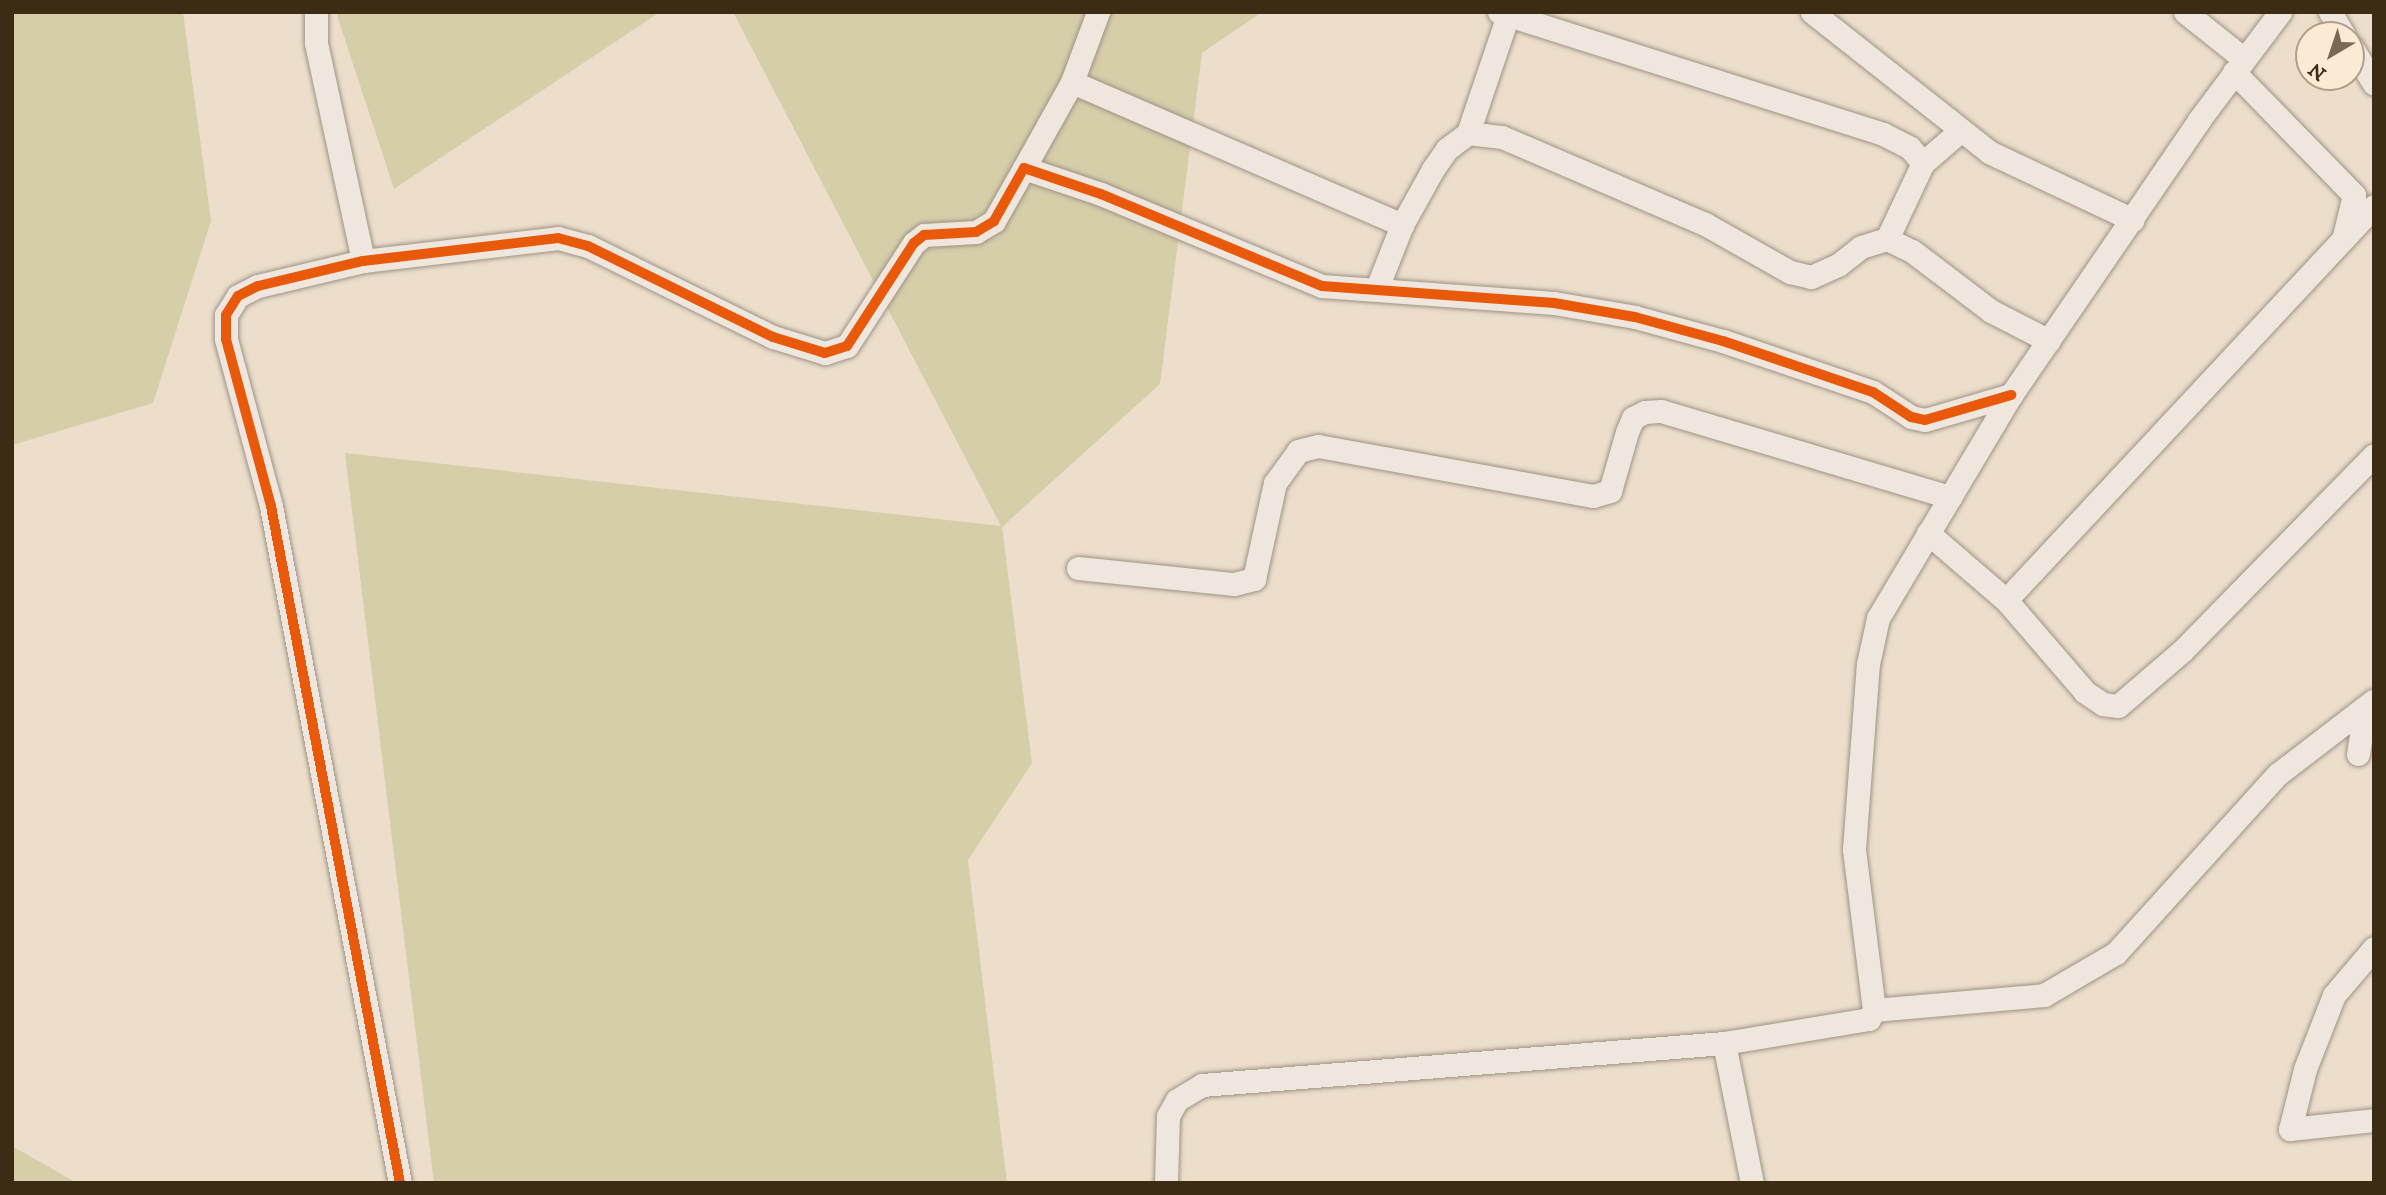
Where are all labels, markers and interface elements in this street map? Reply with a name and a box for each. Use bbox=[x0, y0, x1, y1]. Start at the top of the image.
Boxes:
north arrow bbox=[2295, 21, 2365, 91]
text: N bbox=[2304, 57, 2331, 85]

